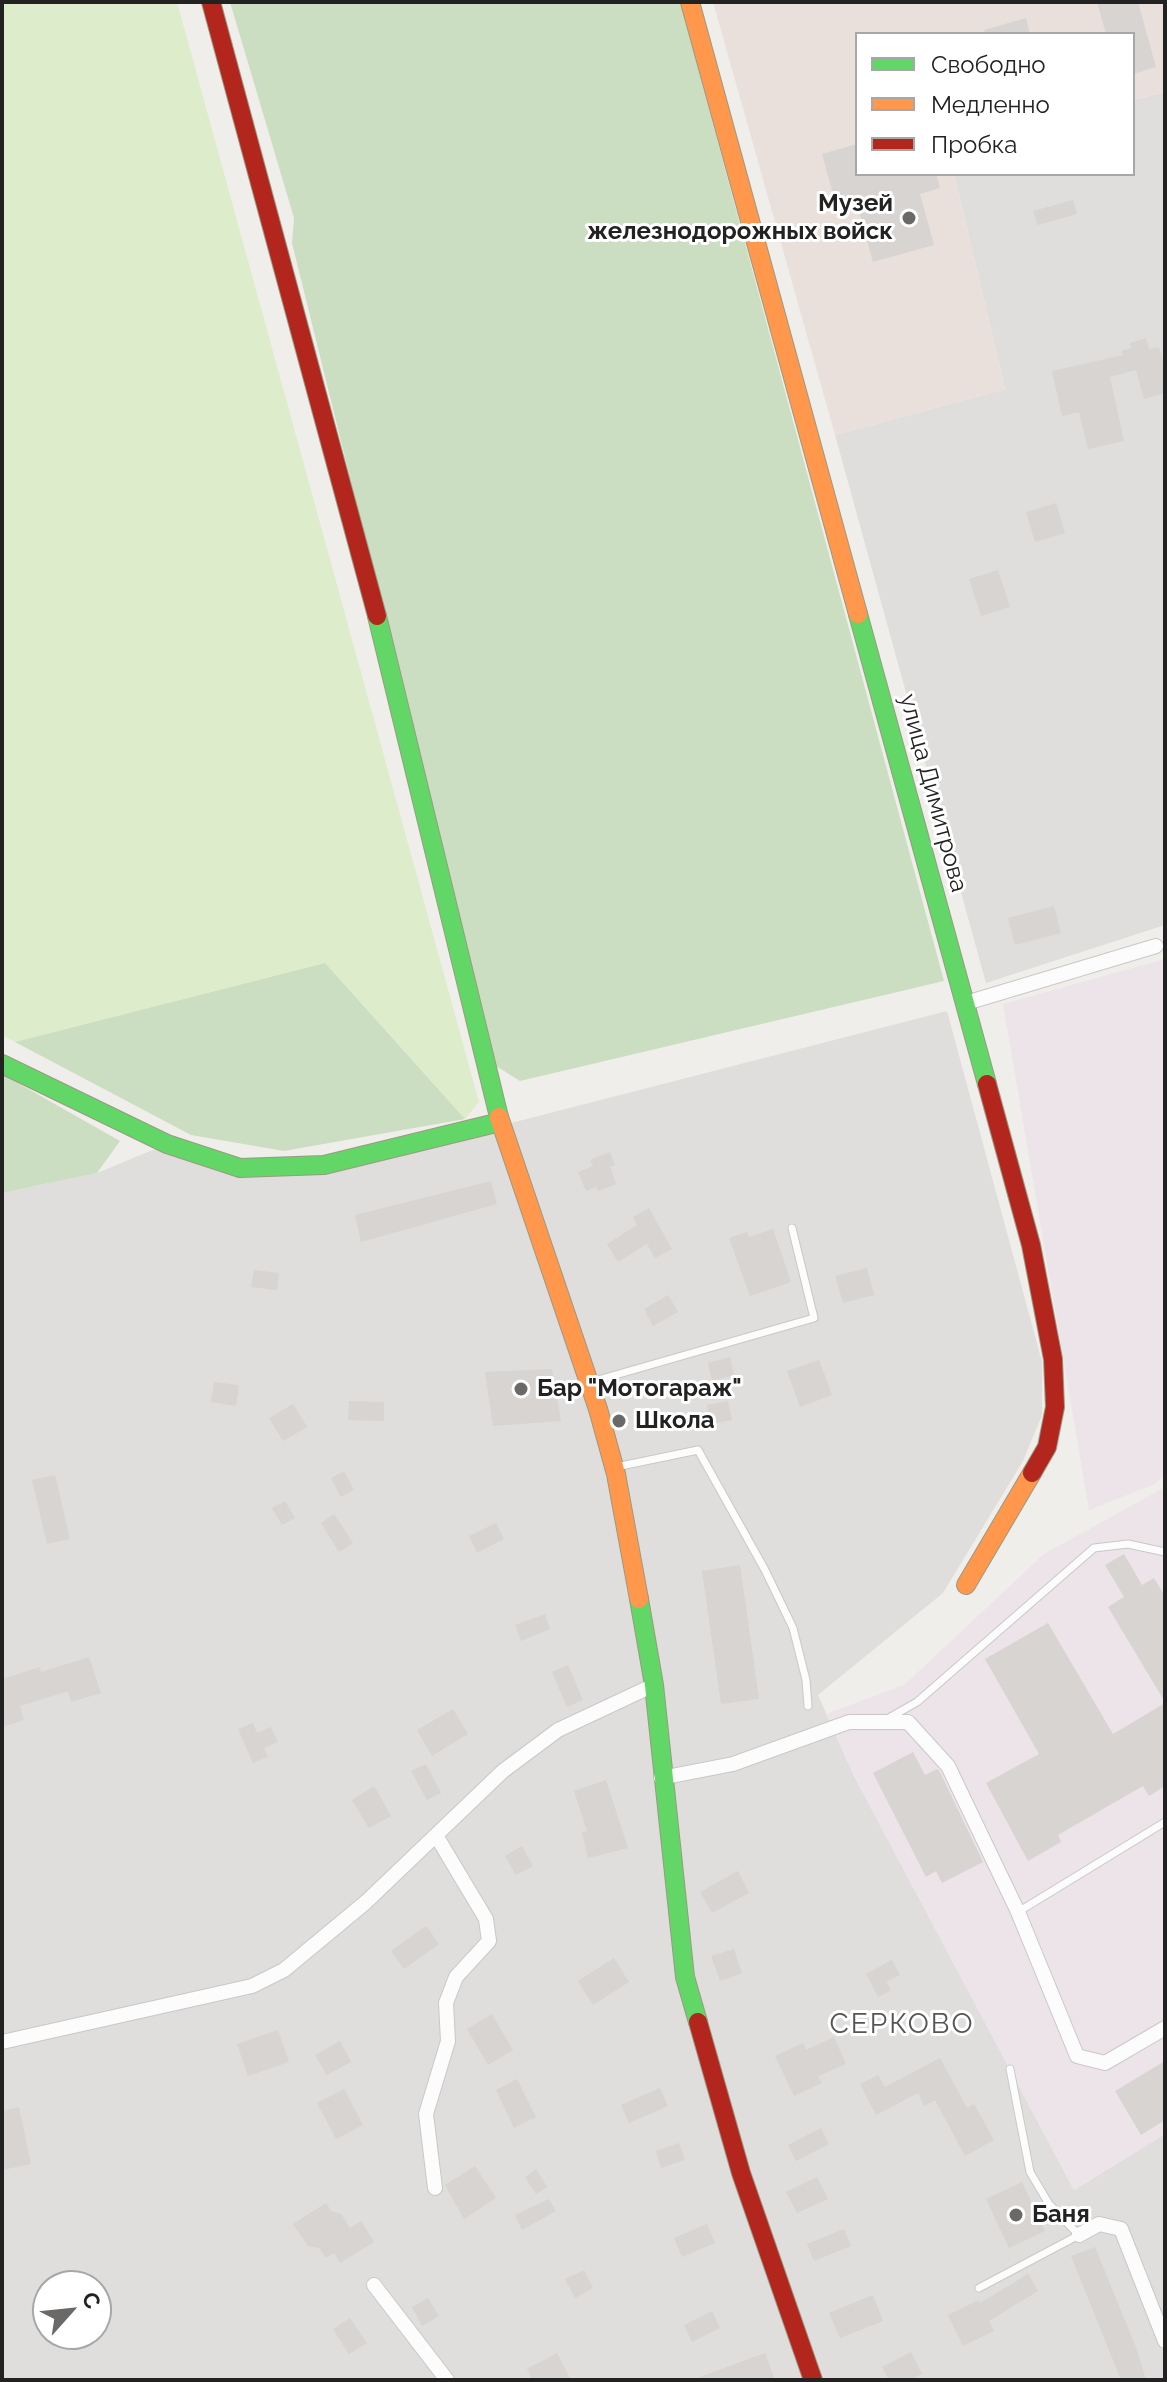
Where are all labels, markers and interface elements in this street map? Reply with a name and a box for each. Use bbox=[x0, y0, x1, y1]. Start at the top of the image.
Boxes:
legend bbox=[855, 32, 1135, 176]
text: Свободно bbox=[931, 50, 1046, 79]
text: Медленно bbox=[931, 90, 1050, 119]
text: Пробка bbox=[931, 130, 1017, 159]
place label: Музей железнодорожных войск bbox=[587, 190, 893, 246]
marker: Музей железнодорожных войск bbox=[900, 209, 918, 227]
street label: улица Димитрова bbox=[893, 691, 973, 895]
place label: Бар "Мотогараж" bbox=[537, 1375, 742, 1403]
marker: Бар "Мотогараж" bbox=[512, 1380, 530, 1398]
place label: Школа bbox=[635, 1407, 715, 1435]
marker: Школа bbox=[610, 1412, 628, 1430]
district label: СЕРКОВО bbox=[829, 2008, 975, 2042]
place label: Баня bbox=[1032, 2201, 1090, 2229]
marker: Баня bbox=[1007, 2206, 1025, 2224]
north arrow bbox=[32, 2270, 112, 2350]
text: С bbox=[77, 2287, 107, 2313]

